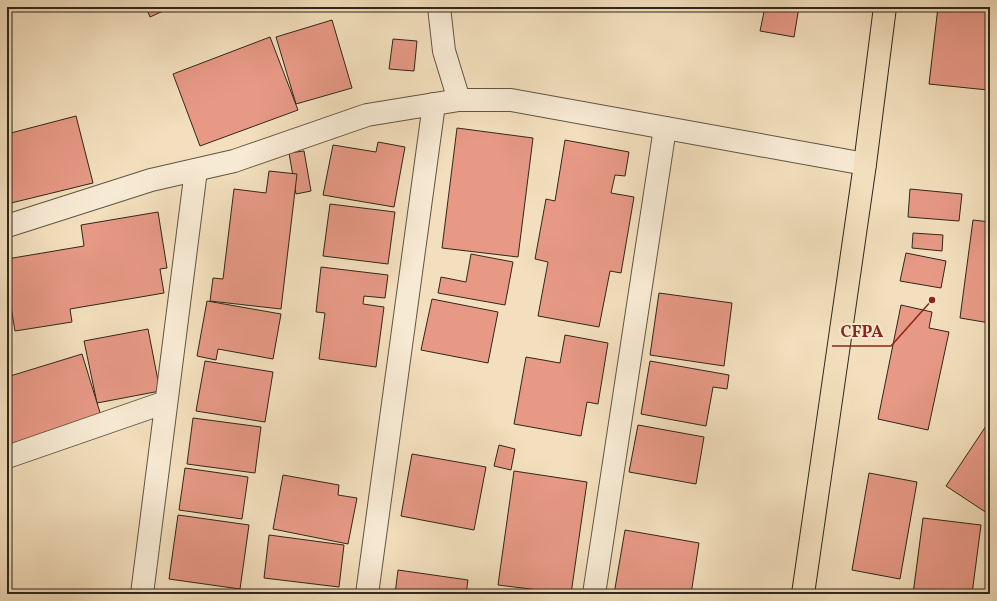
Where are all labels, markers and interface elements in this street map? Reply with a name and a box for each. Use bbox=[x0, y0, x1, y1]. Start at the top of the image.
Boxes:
callout: CFPA bbox=[832, 317, 891, 346]
text: CFPA bbox=[841, 321, 883, 344]

